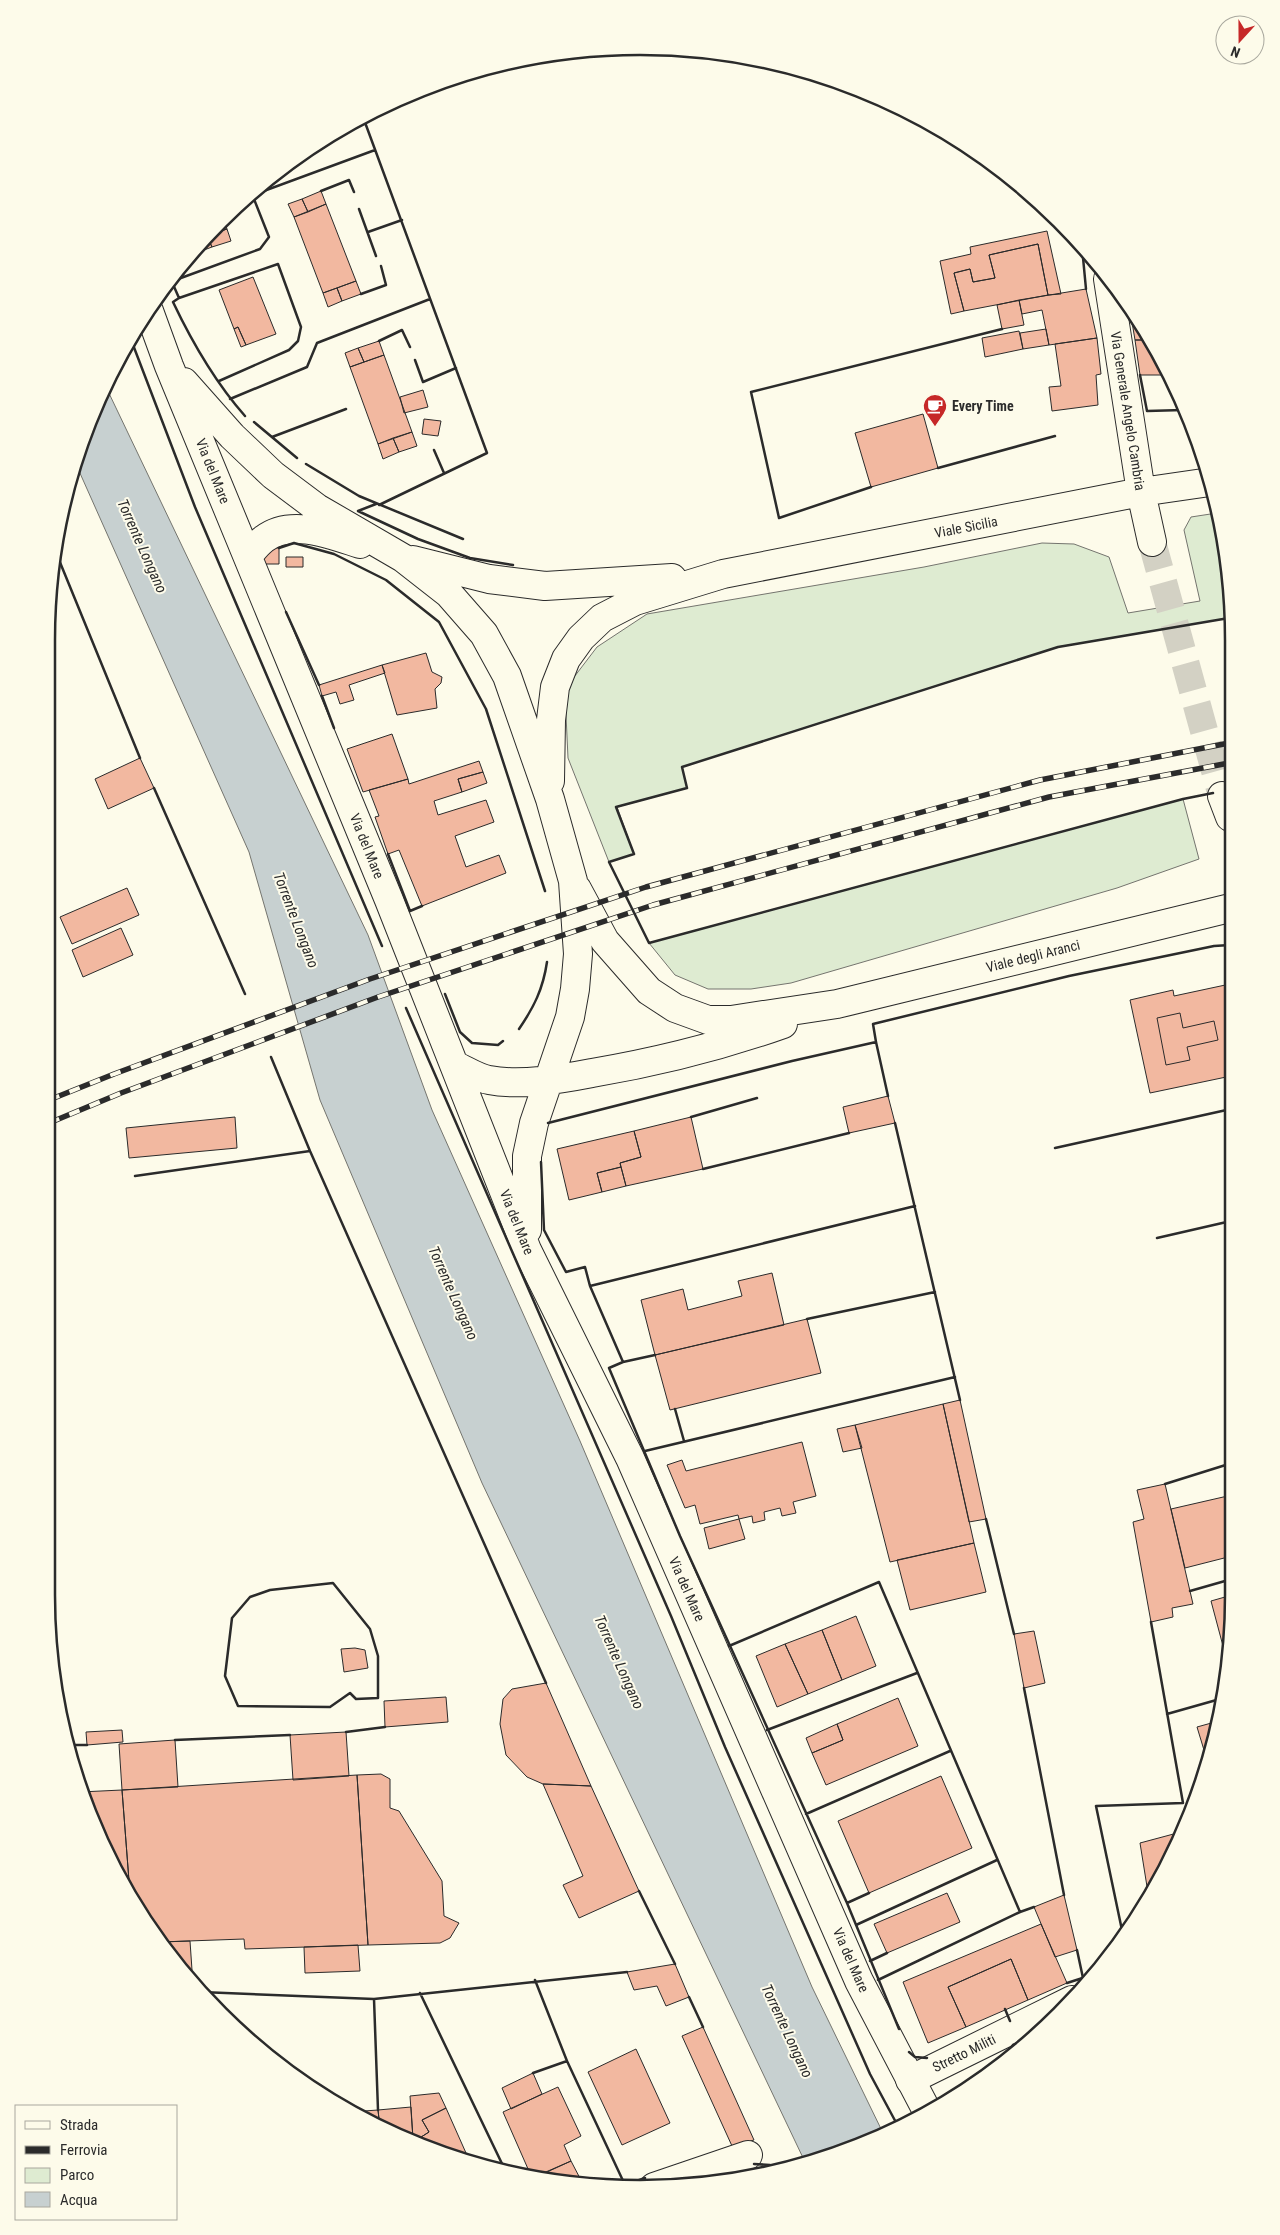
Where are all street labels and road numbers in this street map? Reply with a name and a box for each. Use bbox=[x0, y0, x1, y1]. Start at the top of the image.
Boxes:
street label: Via Generale Angelo Cambria bbox=[1108, 330, 1148, 492]
street label: Via del Mare bbox=[193, 436, 233, 506]
street label: Viale Sicilia bbox=[933, 513, 999, 541]
street label: Via del Mare bbox=[347, 811, 387, 881]
street label: Viale degli Aranci bbox=[984, 937, 1082, 975]
street label: Via del Mare bbox=[497, 1187, 537, 1257]
street label: Via del Mare bbox=[666, 1554, 708, 1624]
street label: Via del Mare bbox=[830, 1925, 872, 1995]
street label: Stretto Militi bbox=[930, 2031, 998, 2075]

